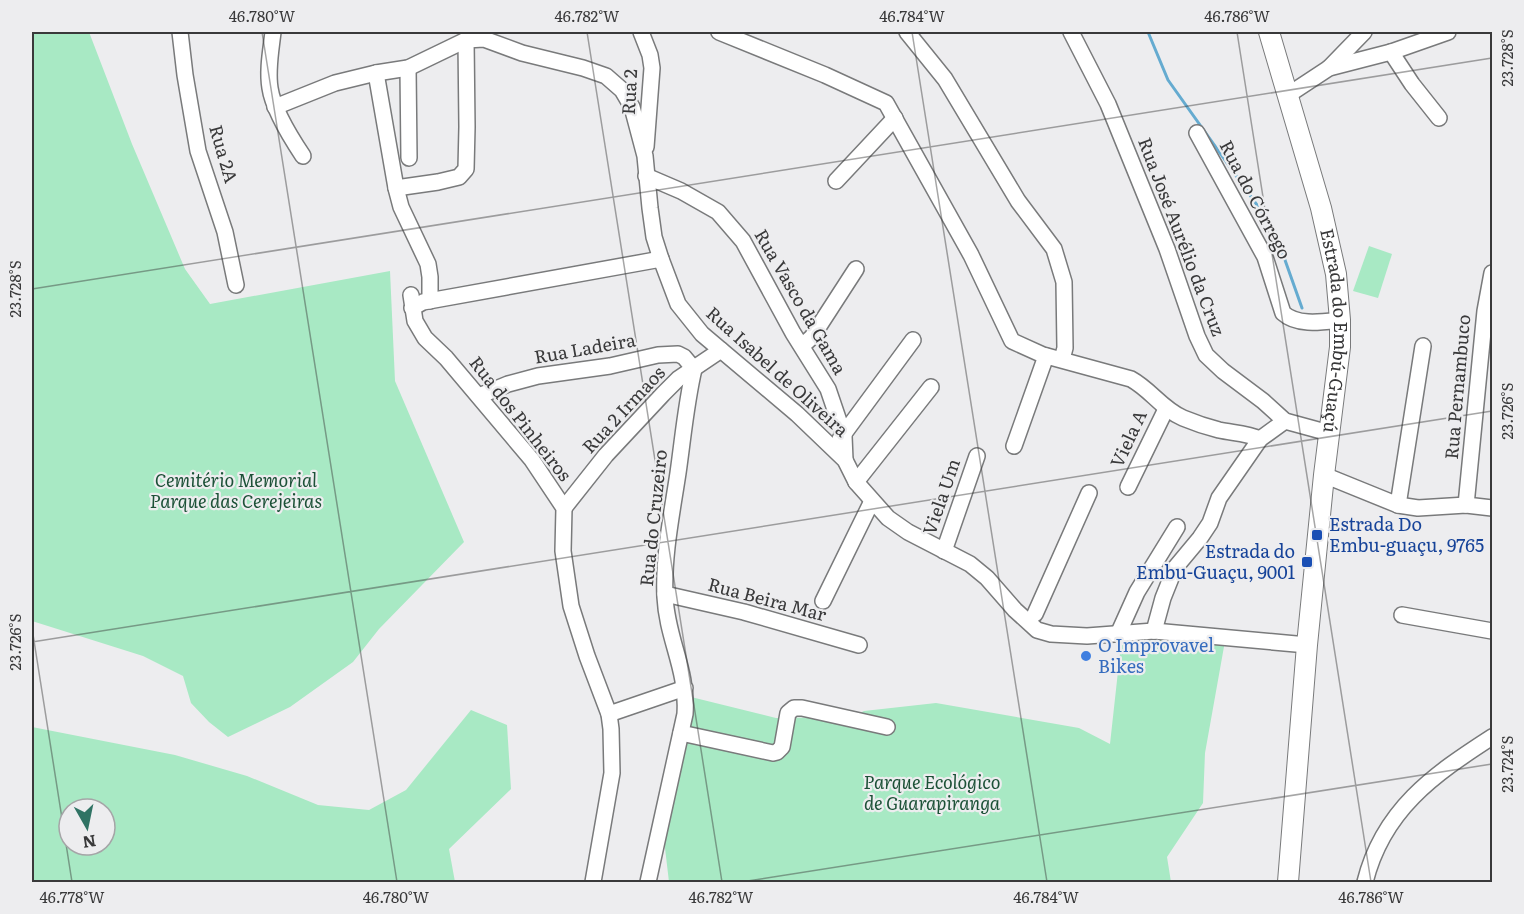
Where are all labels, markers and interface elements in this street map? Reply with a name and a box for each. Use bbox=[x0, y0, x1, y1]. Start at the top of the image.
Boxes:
text: 46.780°W bbox=[229, 4, 296, 27]
text: 46.782°W bbox=[555, 4, 620, 27]
text: 46.784°W bbox=[879, 4, 945, 27]
text: 46.786°W bbox=[1204, 4, 1270, 27]
text: 23.728°S bbox=[1495, 29, 1518, 87]
street label: Rua 2 bbox=[614, 68, 643, 116]
street label: Rua 2A bbox=[203, 121, 246, 186]
street label: Rua José Aurélio da Cruz bbox=[1132, 133, 1233, 340]
street label: Rua do Córrego bbox=[1214, 135, 1299, 264]
street label: Rua Vasco da Gama bbox=[749, 223, 854, 379]
street label: Estrada do Embú-Guaçú bbox=[1314, 226, 1355, 435]
text: 23.728°S bbox=[3, 260, 26, 318]
street label: Rua Isabel de Oliveira bbox=[701, 299, 856, 443]
street label: Rua Pernambuco bbox=[1437, 313, 1476, 461]
street label: Rua Ladeira bbox=[532, 325, 638, 370]
street label: Rua dos Pinheiros bbox=[464, 350, 579, 486]
street label: Rua 2 Irmaos bbox=[575, 359, 671, 459]
text: 23.726°S bbox=[1495, 382, 1518, 440]
street label: Viela A bbox=[1103, 405, 1153, 472]
street label: Rua do Cruzeiro bbox=[632, 448, 673, 588]
street label: Viela Um bbox=[915, 455, 966, 538]
park label: Cemitério Memorial Parque das Cerejeiras bbox=[150, 466, 322, 514]
place label: Estrada Do Embu-guaçu, 9765 bbox=[1329, 510, 1484, 558]
marker: Estrada Do Embu-guaçu, 9765 bbox=[1310, 528, 1324, 542]
place label: Estrada do Embu-Guaçu, 9001 bbox=[1136, 537, 1295, 585]
marker: Estrada do Embu-Guaçu, 9001 bbox=[1300, 555, 1314, 569]
street label: Rua Beira Mar bbox=[705, 570, 830, 627]
text: 23.726°S bbox=[3, 613, 26, 671]
place label: O Improvavel Bikes bbox=[1098, 631, 1214, 679]
marker: O Improvavel Bikes bbox=[1079, 649, 1093, 663]
text: 23.724°S bbox=[1495, 736, 1518, 792]
park label: Parque Ecológico de Guarapiranga bbox=[864, 768, 1001, 816]
north arrow bbox=[57, 797, 117, 857]
text: N bbox=[81, 830, 98, 856]
text: 46.778°W bbox=[39, 885, 105, 908]
text: 46.780°W bbox=[363, 885, 430, 908]
text: 46.782°W bbox=[689, 885, 754, 908]
text: 46.784°W bbox=[1013, 885, 1079, 908]
text: 46.786°W bbox=[1338, 885, 1404, 908]

